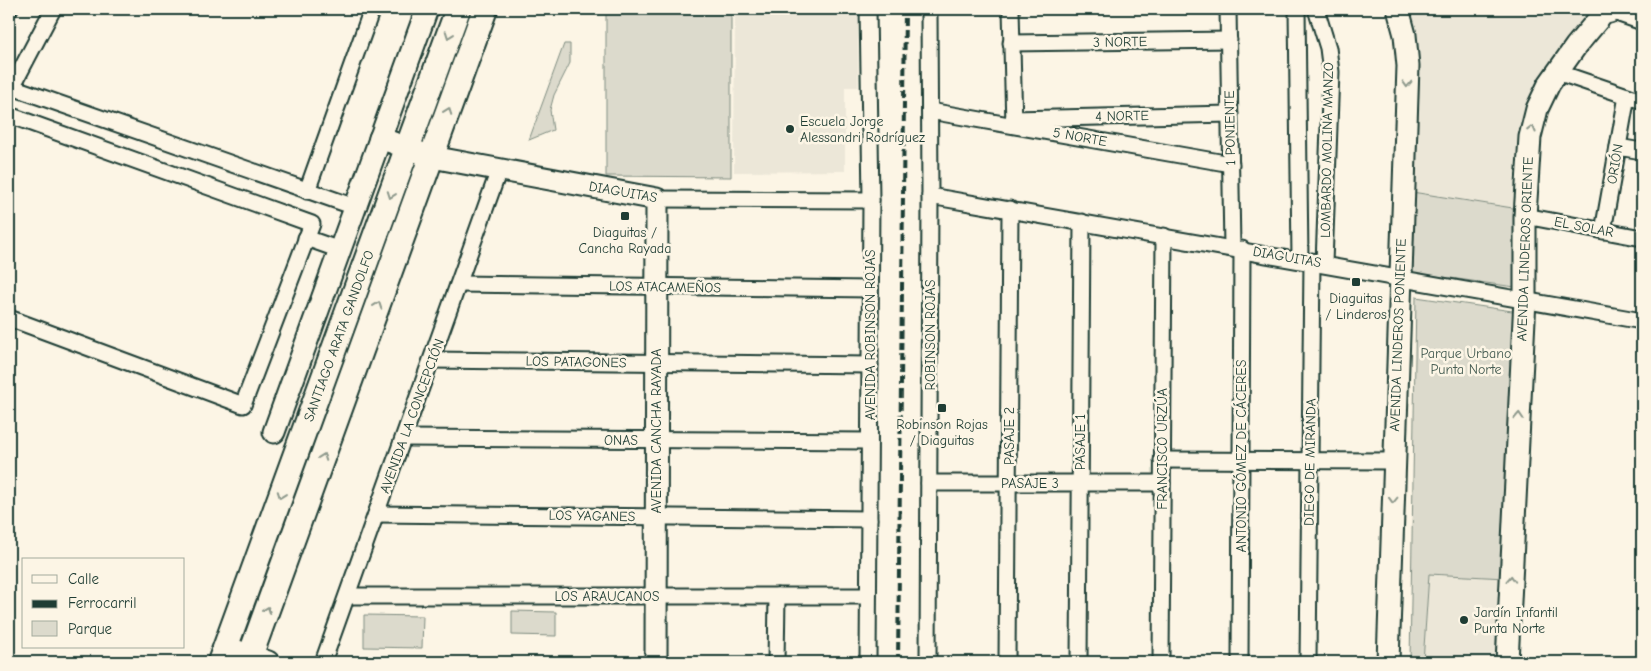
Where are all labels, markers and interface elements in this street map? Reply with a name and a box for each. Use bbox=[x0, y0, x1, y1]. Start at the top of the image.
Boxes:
one-way arrow bbox=[445, 31, 455, 39]
street label: 3 NORTE bbox=[1093, 33, 1147, 51]
street label: LOMBARDO MOLINA MANZO bbox=[1317, 62, 1337, 238]
one-way arrow bbox=[1402, 80, 1412, 88]
street label: 1 PONIENTE bbox=[1221, 90, 1239, 166]
one-way arrow bbox=[443, 107, 453, 116]
street label: 4 NORTE bbox=[1095, 107, 1149, 125]
place label: Escuela Jorge Alessandri Rodríguez bbox=[800, 113, 925, 146]
marker: Escuela Jorge Alessandri Rodríguez bbox=[784, 123, 796, 135]
street label: 5 NORTE bbox=[1052, 124, 1108, 150]
one-way arrow bbox=[1526, 124, 1537, 133]
street label: ORIÓN bbox=[1603, 143, 1627, 185]
street label: AVENIDA LINDEROS ORIENTE bbox=[1513, 156, 1537, 342]
street label: DIAGUITAS bbox=[587, 178, 659, 206]
one-way arrow bbox=[387, 190, 397, 198]
marker: Diaguitas / Cancha Rayada bbox=[619, 210, 631, 222]
street label: EL SOLAR bbox=[1553, 213, 1615, 241]
place label: Diaguitas / Cancha Rayada bbox=[578, 224, 672, 257]
street label: AVENIDA LINDEROS PONIENTE bbox=[1386, 238, 1410, 432]
street label: DIAGUITAS bbox=[1251, 243, 1323, 271]
street label: SANTIAGO ARATA GANDOLFO bbox=[300, 248, 378, 424]
street label: AVENIDA ROBINSON ROJAS bbox=[862, 249, 879, 420]
marker: Diaguitas / Linderos bbox=[1350, 276, 1362, 288]
street label: LOS ATACAMEÑOS bbox=[609, 278, 721, 296]
street label: ROBINSON ROJAS bbox=[922, 279, 939, 390]
place label: Diaguitas / Linderos bbox=[1325, 290, 1387, 323]
one-way arrow bbox=[372, 301, 382, 310]
street label: AVENIDA LA CONCEPCIÓN bbox=[376, 336, 448, 496]
park label: Parque Urbano Punta Norte bbox=[1421, 345, 1511, 378]
street label: AVENIDA CANCHA RAYADA bbox=[648, 349, 665, 513]
street label: LOS PATAGONES bbox=[525, 353, 627, 371]
street label: ANTONIO GÓMEZ DE CÁCERES bbox=[1233, 359, 1250, 552]
street label: FRANCISCO URZÚA bbox=[1154, 388, 1171, 510]
street label: DIEGO DE MIRANDA bbox=[1300, 398, 1320, 526]
marker: Robinson Rojas / Diaguitas bbox=[936, 402, 948, 414]
street label: PASAJE 2 bbox=[1001, 407, 1018, 465]
one-way arrow bbox=[1514, 412, 1524, 420]
street label: PASAJE 1 bbox=[1072, 414, 1089, 470]
place label: Robinson Rojas / Diaguitas bbox=[896, 416, 988, 449]
street label: ONAS bbox=[604, 432, 638, 449]
one-way arrow bbox=[317, 454, 327, 462]
street label: PASAJE 3 bbox=[1001, 475, 1059, 492]
one-way arrow bbox=[277, 490, 287, 499]
one-way arrow bbox=[1387, 496, 1398, 504]
street label: LOS YAGANES bbox=[549, 507, 636, 525]
legend bbox=[22, 558, 185, 648]
text: Calle bbox=[68, 570, 100, 588]
one-way arrow bbox=[1506, 574, 1517, 582]
street label: LOS ARAUCANOS bbox=[555, 588, 660, 605]
text: Ferrocarril bbox=[68, 594, 136, 612]
place label: Jardín Infantil Punta Norte bbox=[1474, 604, 1558, 637]
one-way arrow bbox=[261, 606, 271, 615]
marker: Jardín Infantil Punta Norte bbox=[1458, 614, 1470, 626]
text: Parque bbox=[68, 620, 113, 638]

